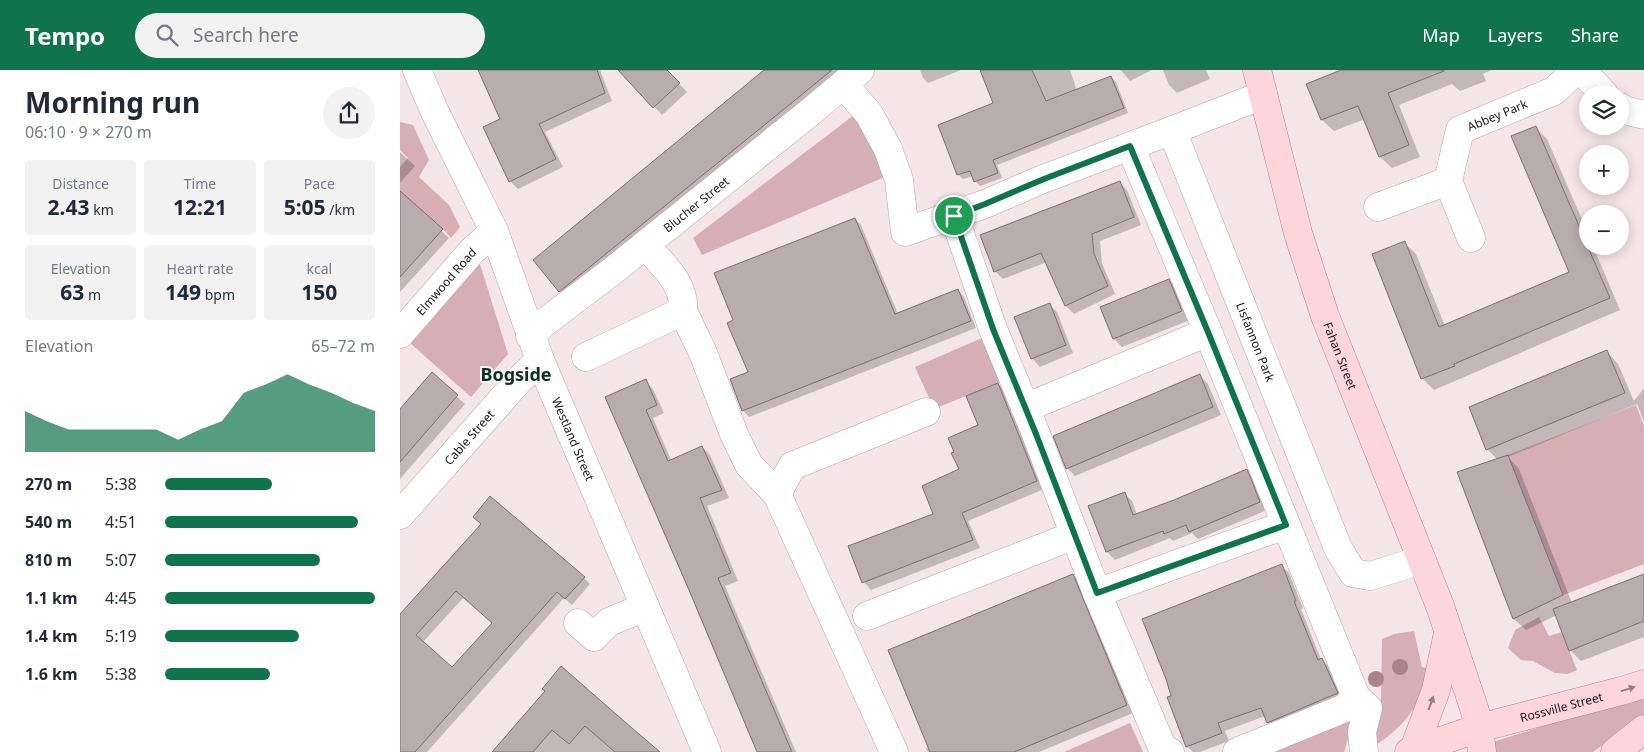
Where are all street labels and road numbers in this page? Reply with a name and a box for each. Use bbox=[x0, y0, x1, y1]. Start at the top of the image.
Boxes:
street label: Abbey Park bbox=[1464, 94, 1530, 135]
street label: Blucher Street bbox=[659, 172, 733, 236]
street label: Elmwood Road bbox=[412, 243, 479, 319]
street label: Lisfannon Park bbox=[1233, 300, 1280, 384]
street label: Fahan Street bbox=[1320, 319, 1362, 392]
street label: Westland Street bbox=[548, 394, 599, 484]
street label: Cable Street bbox=[440, 405, 498, 468]
street label: Rossville Street bbox=[1518, 687, 1605, 726]

